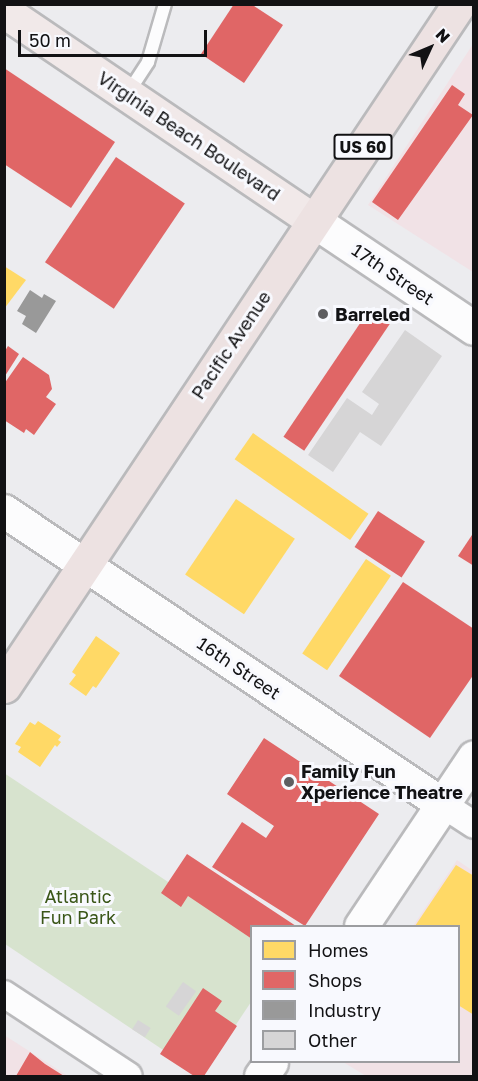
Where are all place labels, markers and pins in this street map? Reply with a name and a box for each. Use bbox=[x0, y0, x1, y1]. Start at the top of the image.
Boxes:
place label: Barreled bbox=[335, 303, 410, 325]
marker: Barreled bbox=[316, 307, 330, 321]
place label: Family Fun Xperience Theatre bbox=[301, 761, 463, 804]
marker: Family Fun Xperience Theatre bbox=[282, 775, 296, 789]

